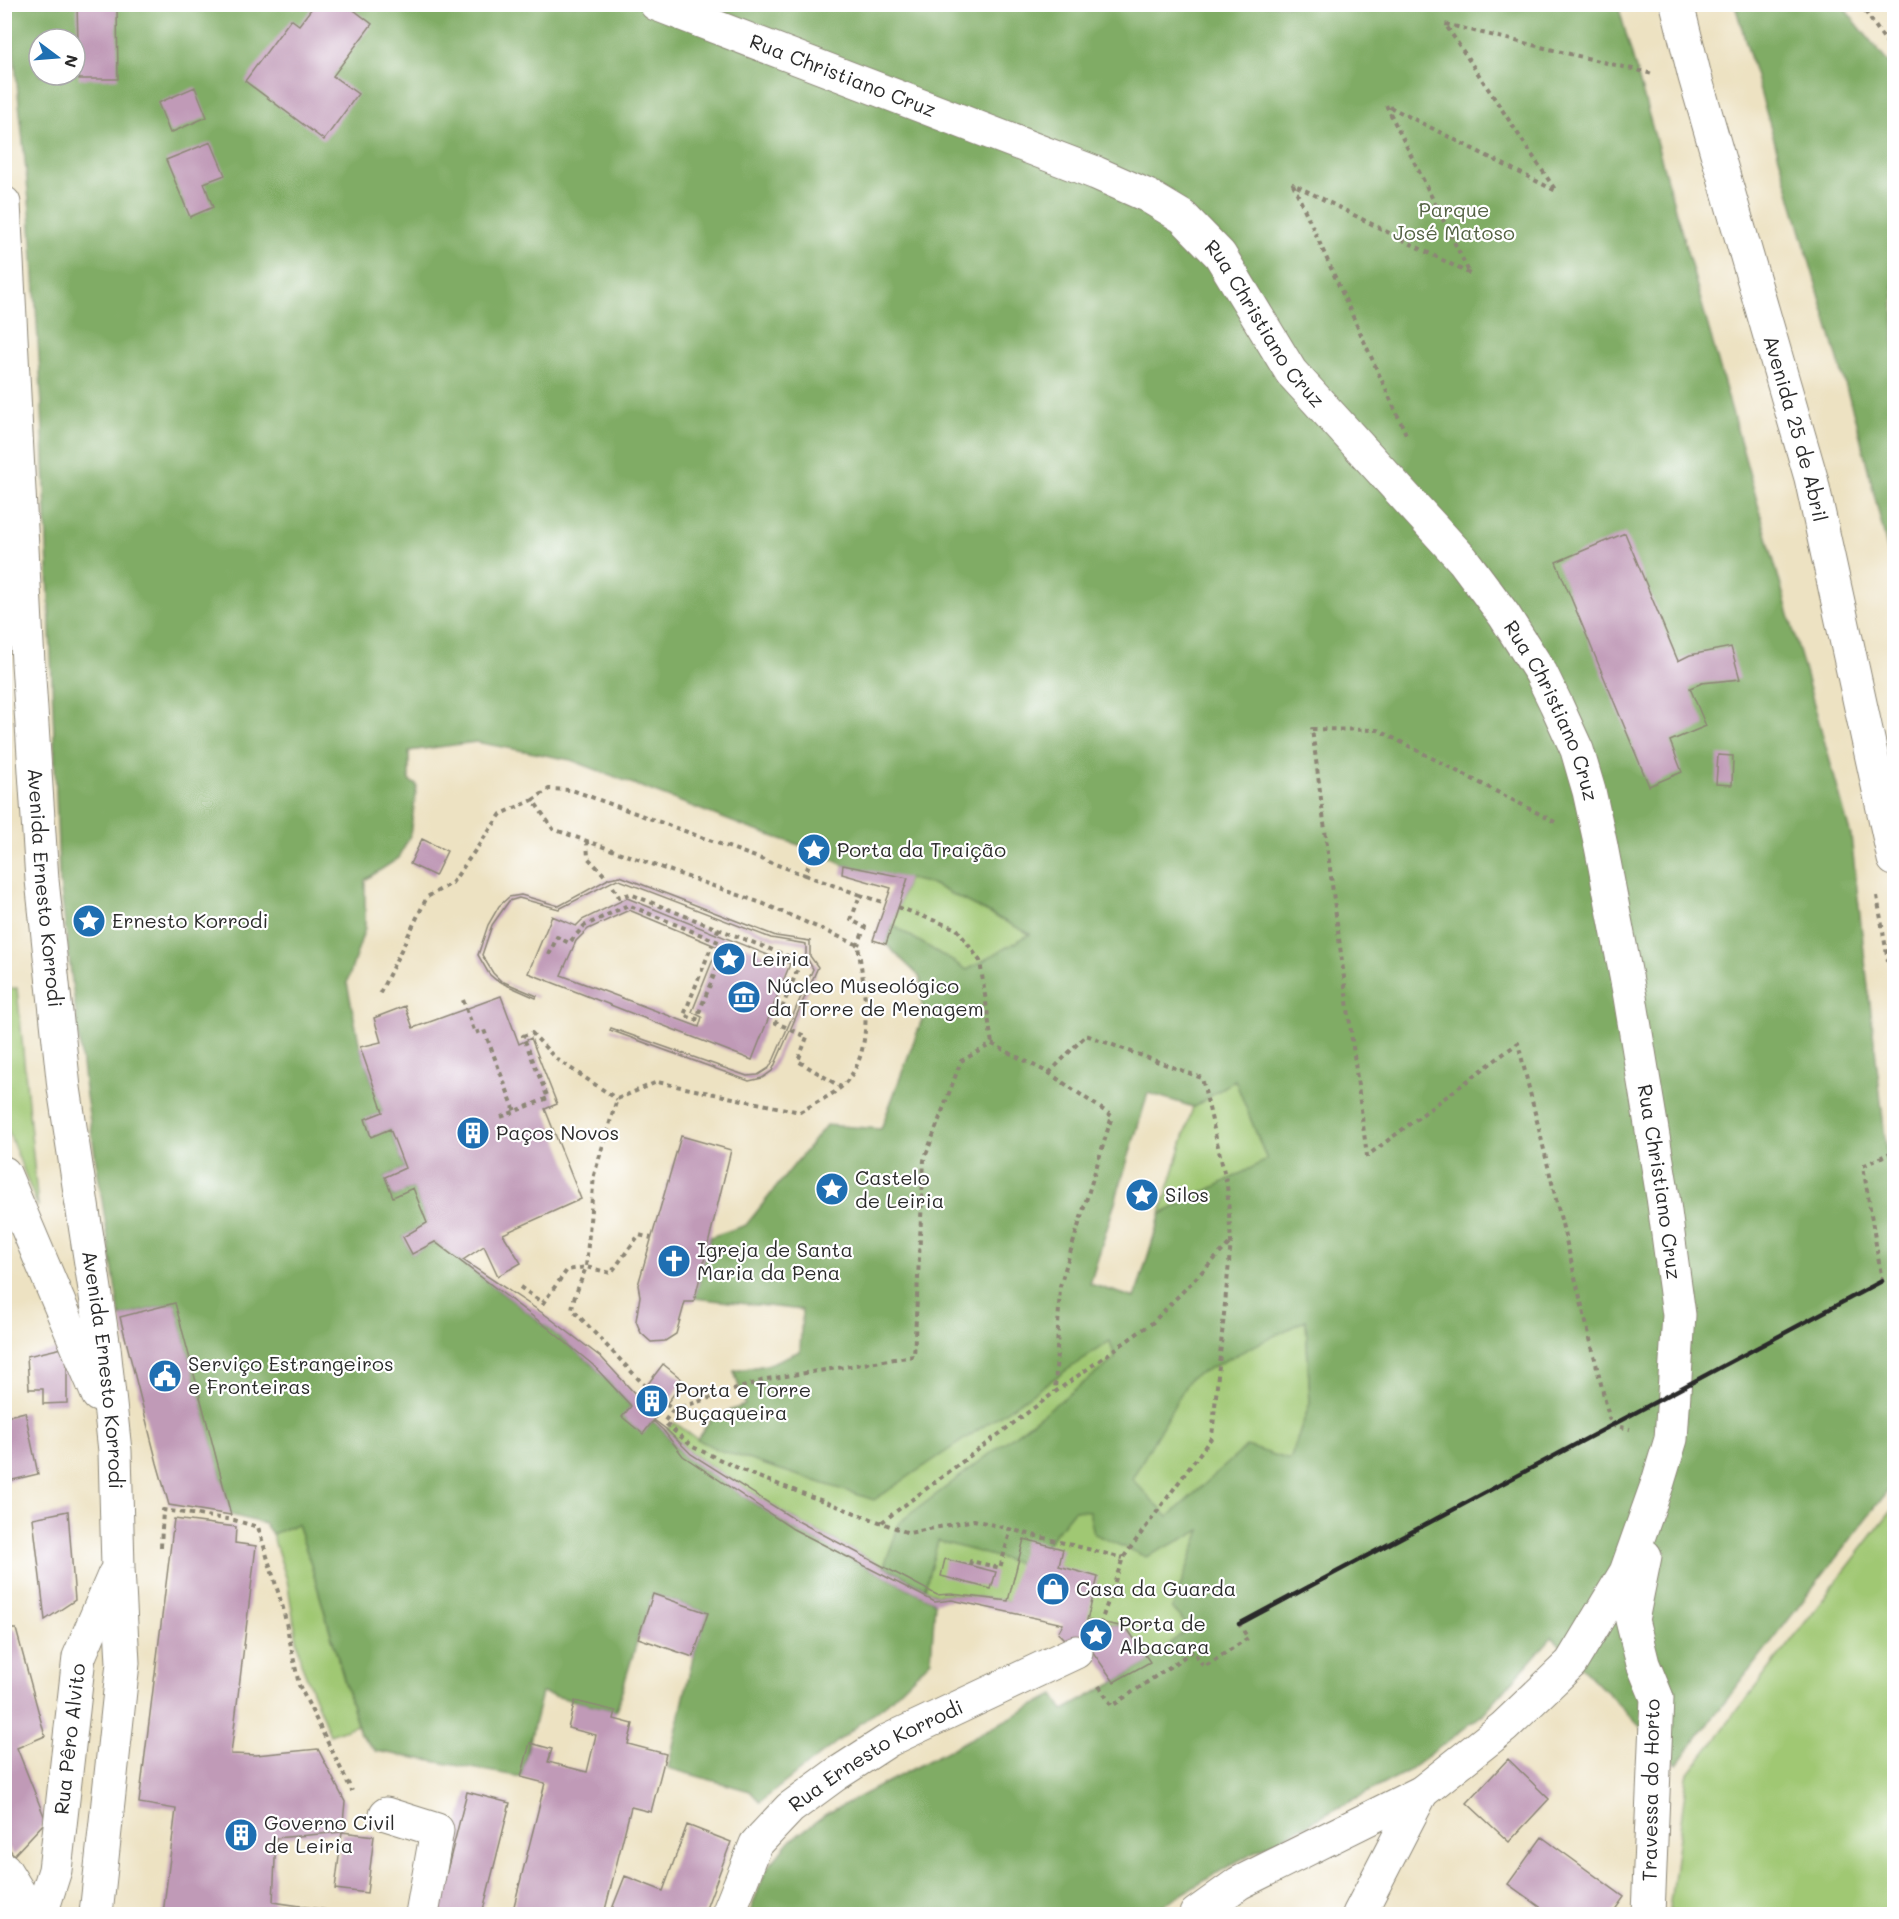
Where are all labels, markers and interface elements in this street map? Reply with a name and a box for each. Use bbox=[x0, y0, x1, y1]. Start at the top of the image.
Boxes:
north arrow bbox=[27, 27, 87, 87]
street label: Rua Christiano Cruz bbox=[746, 27, 940, 122]
text: N bbox=[60, 53, 84, 70]
park label: Parque José Matoso bbox=[1393, 196, 1515, 245]
street label: Rua Christiano Cruz bbox=[1200, 233, 1331, 412]
street label: Avenida 25 de Abril bbox=[1758, 332, 1834, 524]
street label: Rua Christiano Cruz bbox=[1499, 615, 1605, 803]
street label: Avenida Ernesto Korrodi bbox=[23, 767, 69, 1009]
place icon: Porta da Traição bbox=[796, 832, 832, 868]
place label: Porta da Traição bbox=[837, 836, 1006, 862]
place icon: Ernesto Korrodi bbox=[71, 903, 107, 939]
place label: Ernesto Korrodi bbox=[112, 907, 268, 933]
place icon: Leiria bbox=[711, 941, 747, 977]
place label: Leiria bbox=[752, 945, 810, 971]
place label: Núcleo Museológico da Torre de Menagem bbox=[767, 972, 984, 1021]
museum icon: Núcleo Museológico da Torre de Menagem bbox=[726, 979, 762, 1015]
street label: Rua Christiano Cruz bbox=[1633, 1082, 1688, 1281]
building icon: Paços Novos bbox=[455, 1115, 491, 1151]
place label: Paços Novos bbox=[496, 1119, 619, 1145]
place label: Castelo de Leiria bbox=[855, 1164, 944, 1213]
place icon: Castelo de Leiria bbox=[814, 1171, 850, 1207]
place icon: Silos bbox=[1124, 1177, 1160, 1213]
place label: Silos bbox=[1165, 1181, 1209, 1207]
place label: Igreja de Santa Maria da Pena bbox=[697, 1236, 853, 1285]
church icon: Igreja de Santa Maria da Pena bbox=[656, 1243, 692, 1279]
street label: Avenida Ernesto Korrodi bbox=[77, 1249, 130, 1490]
place label: Serviço Estrangeiros e Fronteiras bbox=[188, 1350, 394, 1399]
public building icon: Serviço Estrangeiros e Fronteiras bbox=[147, 1358, 183, 1394]
place label: Porta e Torre Buçaqueira bbox=[675, 1376, 811, 1425]
building icon: Porta e Torre Buçaqueira bbox=[634, 1383, 670, 1419]
shop icon: Casa da Guarda bbox=[1035, 1571, 1071, 1607]
place label: Casa da Guarda bbox=[1076, 1575, 1236, 1601]
place label: Porta de Albacara bbox=[1119, 1610, 1210, 1659]
place icon: Porta de Albacara bbox=[1078, 1617, 1114, 1653]
street label: Rua Pêro Alvito bbox=[47, 1662, 90, 1816]
street label: Rua Ernesto Korrodi bbox=[783, 1693, 967, 1817]
street label: Travessa do Horto bbox=[1635, 1698, 1665, 1882]
place label: Governo Civil de Leiria bbox=[264, 1809, 395, 1858]
building icon: Governo Civil de Leiria bbox=[223, 1817, 259, 1853]

